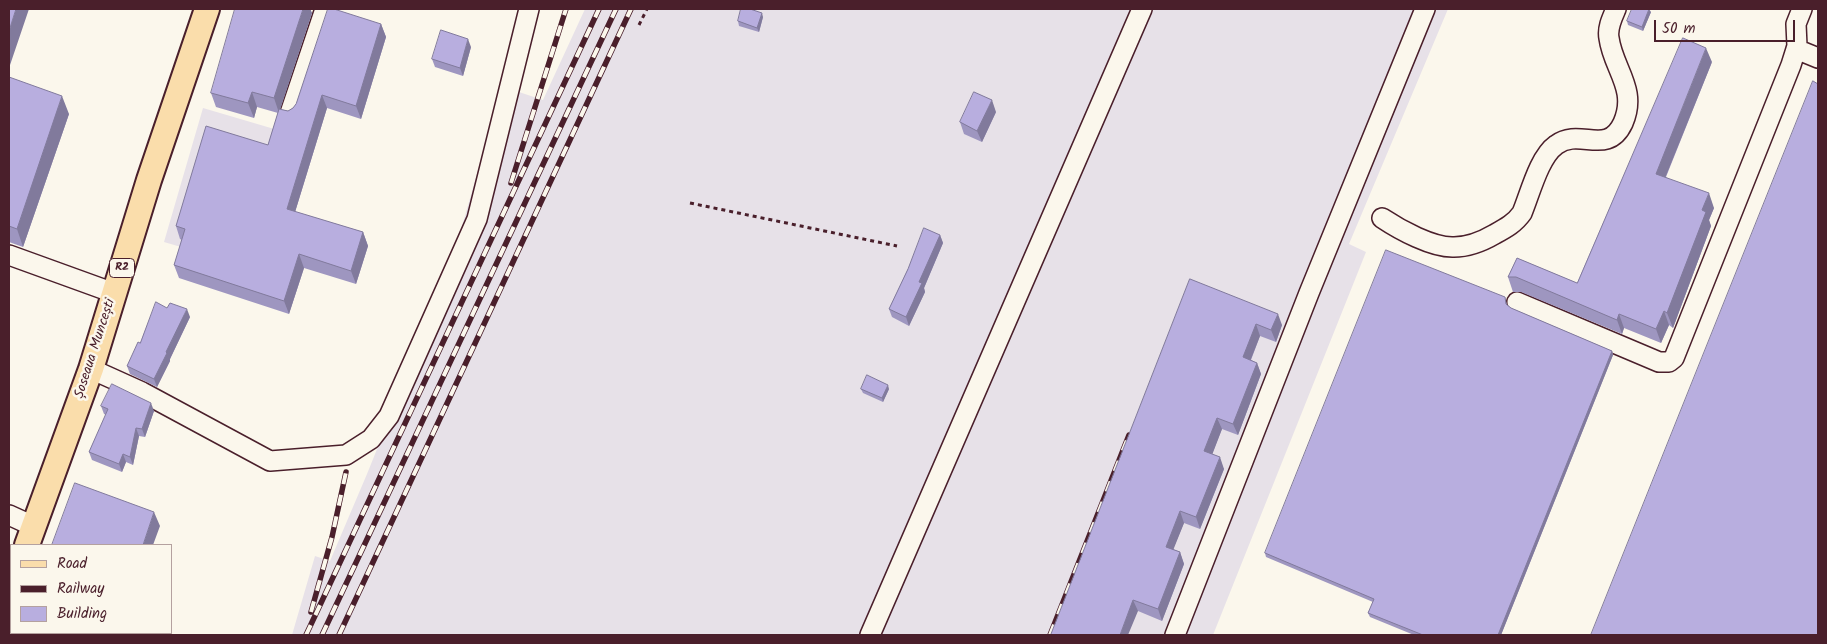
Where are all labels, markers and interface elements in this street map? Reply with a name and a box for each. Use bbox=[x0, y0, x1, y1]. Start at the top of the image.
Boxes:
scale bar bbox=[1657, 10, 1798, 42]
text: 50 m bbox=[1662, 17, 1696, 41]
road number: R2 bbox=[110, 258, 134, 278]
street label: Șoseaua Muncești bbox=[72, 297, 120, 401]
legend bbox=[10, 544, 172, 634]
text: Road bbox=[57, 552, 87, 576]
text: Railway bbox=[57, 577, 104, 601]
text: Building bbox=[57, 602, 107, 626]

